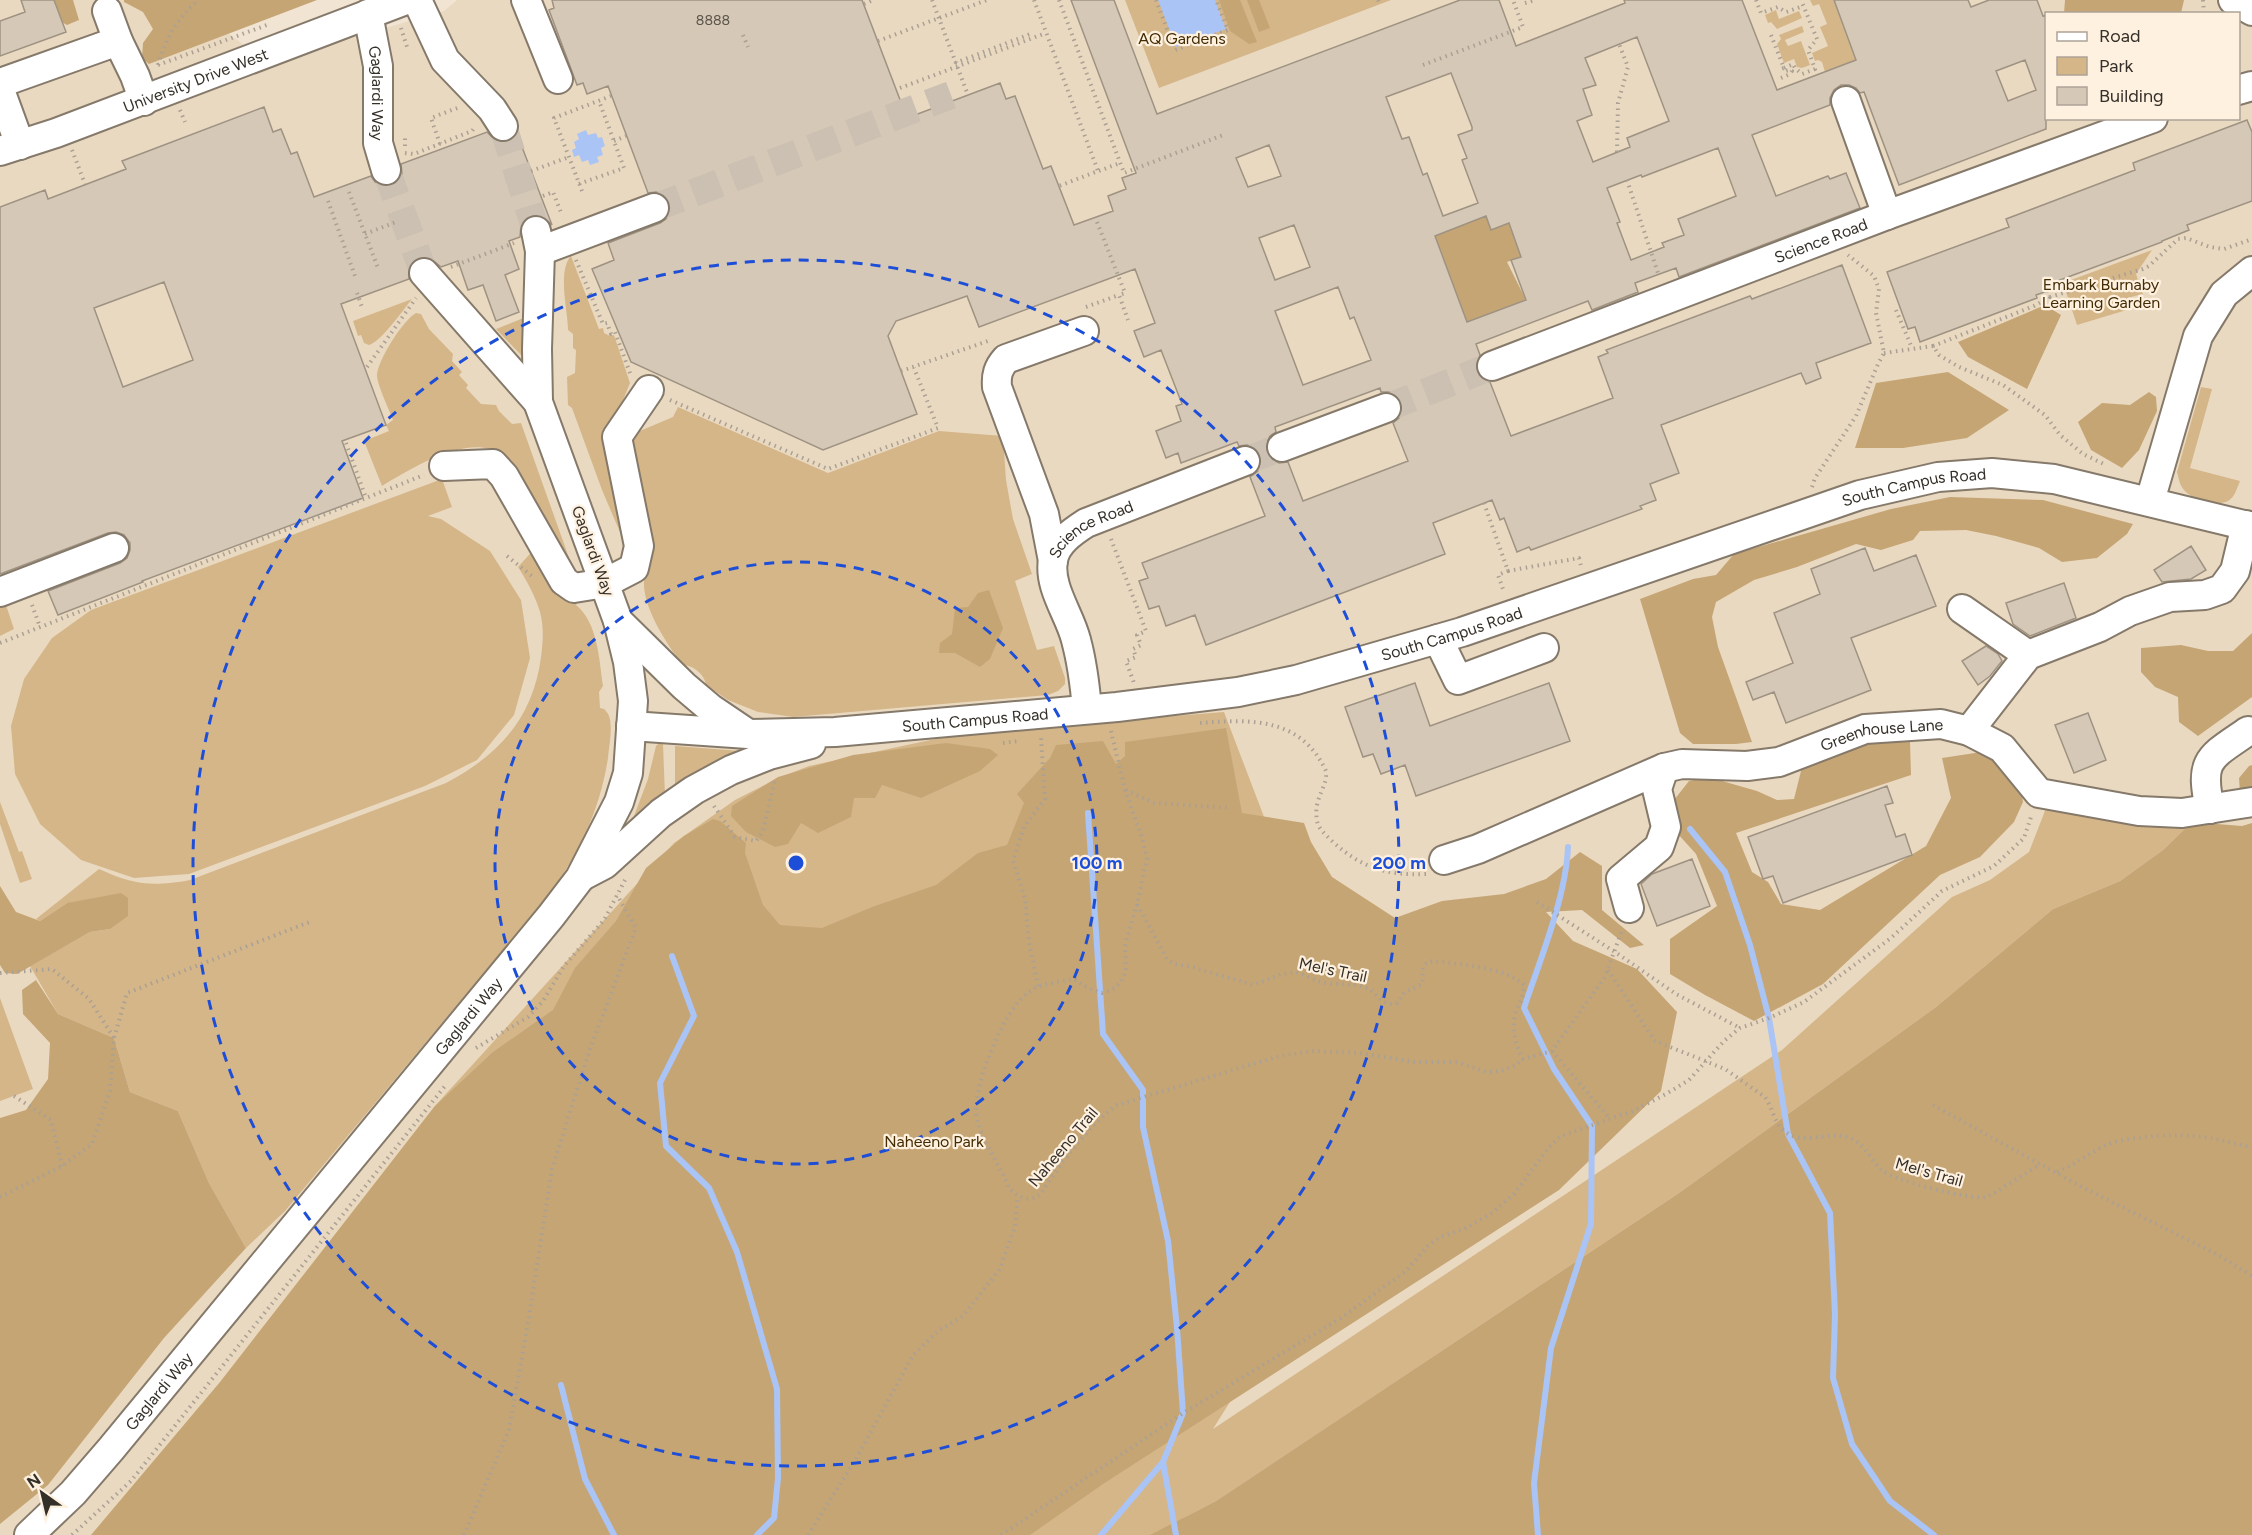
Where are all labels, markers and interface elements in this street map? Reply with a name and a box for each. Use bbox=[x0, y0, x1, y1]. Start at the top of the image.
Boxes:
house number: 8888 bbox=[696, 12, 730, 29]
legend bbox=[2045, 12, 2240, 120]
text: Road bbox=[2099, 25, 2140, 47]
park label: AQ Gardens bbox=[1138, 29, 1226, 48]
street label: University Drive West bbox=[120, 44, 271, 116]
street label: Gaglardi Way bbox=[365, 44, 388, 141]
text: Park bbox=[2099, 55, 2134, 77]
text: Building bbox=[2099, 85, 2164, 107]
street label: Science Road bbox=[1772, 214, 1870, 267]
park label: Embark Burnaby Learning Garden bbox=[2042, 275, 2160, 312]
street label: South Campus Road bbox=[1839, 464, 1987, 510]
street label: Science Road bbox=[1045, 496, 1136, 561]
street label: Gaglardi Way bbox=[568, 503, 618, 599]
street label: South Campus Road bbox=[1379, 602, 1525, 664]
street label: South Campus Road bbox=[901, 704, 1049, 736]
street label: Greenhouse Lane bbox=[1818, 714, 1944, 755]
text: 100 m bbox=[1072, 852, 1122, 874]
text: 200 m bbox=[1372, 852, 1426, 874]
centre of rings bbox=[786, 853, 806, 873]
street label: Mel's Trail bbox=[1297, 954, 1369, 986]
street label: Gaglardi Way bbox=[431, 973, 506, 1059]
street label: Naheeno Trail bbox=[1024, 1103, 1102, 1191]
park label: Naheeno Park bbox=[884, 1132, 984, 1151]
street label: Mel's Trail bbox=[1893, 1153, 1965, 1191]
street label: Gaglardi Way bbox=[121, 1348, 197, 1434]
north arrow bbox=[12, 1463, 72, 1523]
text: N bbox=[23, 1470, 44, 1492]

